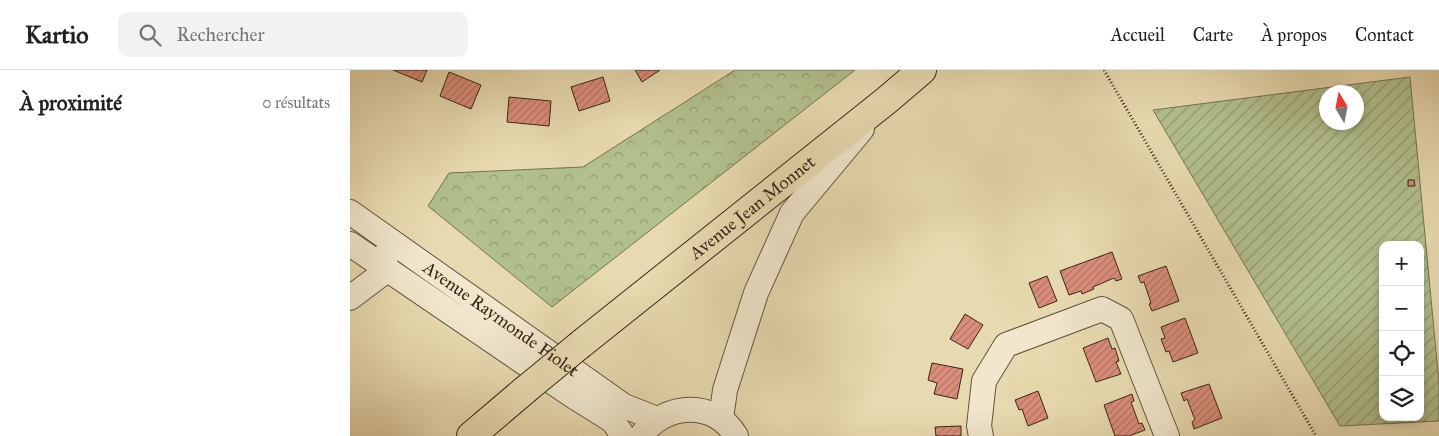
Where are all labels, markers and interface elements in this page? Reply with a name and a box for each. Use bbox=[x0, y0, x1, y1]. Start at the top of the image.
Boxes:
search box bbox=[118, 12, 468, 57]
text: Kartio bbox=[25, 20, 88, 50]
icon: search bbox=[136, 21, 164, 49]
text: Rechercher bbox=[176, 23, 265, 46]
text: Accueil bbox=[1111, 24, 1165, 46]
text: Carte bbox=[1193, 24, 1233, 46]
text: À propos bbox=[1261, 24, 1327, 46]
text: Contact bbox=[1355, 24, 1414, 46]
north arrow bbox=[1319, 85, 1364, 130]
text: À proximité bbox=[20, 90, 122, 116]
text: 0 résultats bbox=[262, 93, 330, 112]
street label: Avenue Jean Monnet bbox=[684, 150, 820, 265]
map controls bbox=[1379, 241, 1424, 421]
button: + bbox=[1379, 241, 1424, 286]
street label: Avenue Raymonde Fiolet bbox=[418, 256, 584, 382]
button: − bbox=[1379, 286, 1424, 331]
button: locate bbox=[1379, 331, 1424, 376]
button: layers bbox=[1379, 376, 1424, 421]

